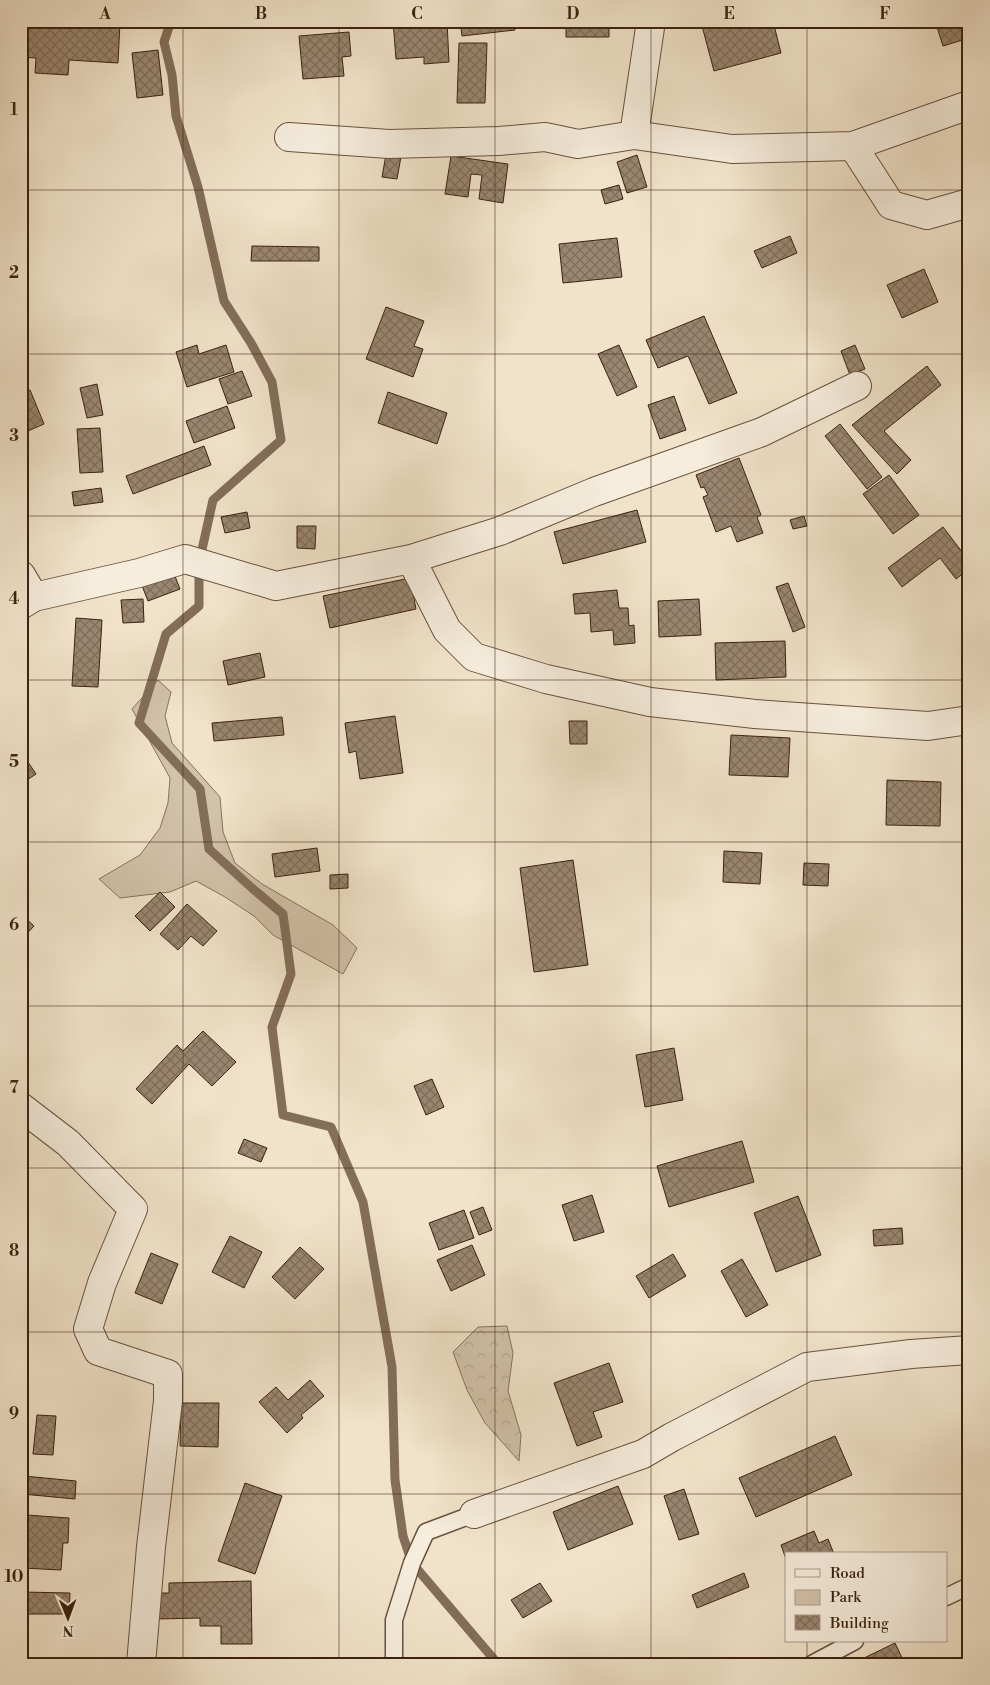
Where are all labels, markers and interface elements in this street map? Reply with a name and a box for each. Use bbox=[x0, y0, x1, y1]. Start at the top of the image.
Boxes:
text: A bbox=[98, 4, 111, 24]
text: B bbox=[255, 4, 267, 24]
text: C bbox=[411, 4, 423, 24]
text: D bbox=[567, 4, 580, 24]
text: E bbox=[723, 4, 735, 24]
text: F bbox=[879, 4, 891, 24]
text: 1 bbox=[10, 100, 18, 120]
text: 2 bbox=[9, 263, 19, 283]
text: 3 bbox=[9, 426, 19, 446]
text: 4 bbox=[9, 589, 20, 609]
text: 5 bbox=[9, 752, 19, 772]
text: 6 bbox=[9, 915, 19, 935]
text: 7 bbox=[9, 1078, 19, 1098]
text: 8 bbox=[9, 1241, 19, 1261]
text: 9 bbox=[9, 1404, 19, 1424]
legend bbox=[785, 1552, 948, 1642]
text: Road bbox=[830, 1564, 865, 1583]
text: 10 bbox=[5, 1567, 23, 1587]
text: Park bbox=[830, 1588, 862, 1607]
north arrow bbox=[42, 1592, 92, 1642]
text: Building bbox=[829, 1614, 889, 1633]
text: N bbox=[63, 1621, 74, 1639]

